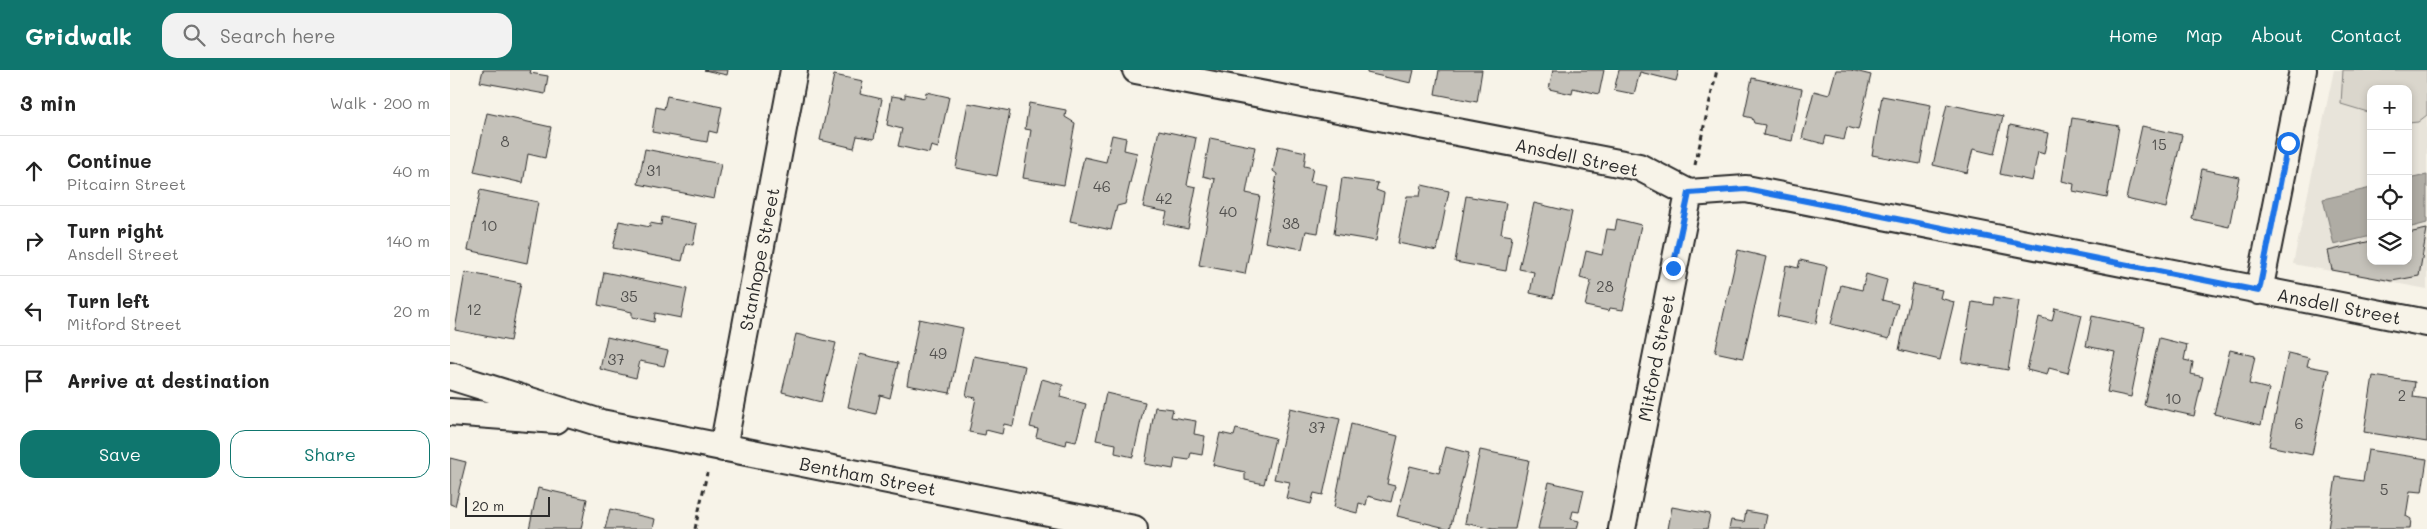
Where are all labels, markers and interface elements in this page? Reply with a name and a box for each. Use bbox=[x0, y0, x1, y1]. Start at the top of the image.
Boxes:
search box bbox=[162, 13, 512, 58]
text: Gridwalk bbox=[25, 20, 132, 51]
icon: search bbox=[180, 21, 208, 49]
text: Search here bbox=[220, 23, 336, 48]
text: Home bbox=[2109, 23, 2158, 47]
text: Map bbox=[2186, 23, 2222, 47]
text: About bbox=[2250, 23, 2303, 47]
text: Contact bbox=[2331, 23, 2402, 47]
map controls bbox=[2367, 85, 2412, 265]
button: + bbox=[2367, 85, 2412, 130]
text: 3 min bbox=[20, 89, 76, 116]
text: Walk · 200 m bbox=[330, 92, 430, 113]
button: − bbox=[2367, 130, 2412, 175]
house number: 8 bbox=[500, 131, 510, 151]
street label: Ansdell Street bbox=[1513, 132, 1641, 182]
route start bbox=[2277, 132, 2300, 155]
house number: 15 bbox=[2151, 134, 2167, 154]
text: Continue bbox=[67, 148, 152, 173]
icon: ahead bbox=[20, 157, 48, 185]
text: 40 m bbox=[393, 160, 430, 181]
house number: 31 bbox=[646, 160, 662, 180]
text: Pitcairn Street bbox=[67, 173, 186, 194]
button: locate bbox=[2367, 175, 2412, 220]
house number: 46 bbox=[1093, 176, 1111, 196]
street label: Stanhope Street bbox=[733, 185, 785, 333]
house number: 42 bbox=[1155, 188, 1173, 208]
house number: 40 bbox=[1219, 201, 1237, 221]
house number: 38 bbox=[1282, 213, 1300, 233]
house number: 10 bbox=[481, 215, 497, 235]
text: Turn right bbox=[67, 218, 164, 243]
button: layers bbox=[2367, 220, 2412, 265]
icon: right bbox=[20, 227, 48, 255]
text: 140 m bbox=[386, 230, 430, 251]
text: Ansdell Street bbox=[67, 243, 179, 264]
route end bbox=[1662, 257, 1685, 280]
house number: 28 bbox=[1596, 276, 1614, 296]
street label: Ansdell Street bbox=[2275, 282, 2403, 330]
house number: 35 bbox=[620, 286, 638, 306]
text: Turn left bbox=[67, 288, 150, 313]
street label: Mitford Street bbox=[1632, 292, 1680, 424]
icon: left bbox=[20, 297, 48, 325]
house number: 12 bbox=[466, 299, 482, 319]
text: 20 m bbox=[393, 300, 430, 321]
text: Mitford Street bbox=[67, 313, 182, 334]
house number: 49 bbox=[929, 343, 947, 363]
house number: 37 bbox=[607, 349, 625, 369]
icon: arrive bbox=[20, 367, 48, 395]
text: Arrive at destination bbox=[67, 368, 270, 393]
house number: 2 bbox=[2398, 385, 2406, 405]
house number: 10 bbox=[2165, 388, 2181, 408]
house number: 6 bbox=[2294, 413, 2304, 433]
house number: 37 bbox=[1308, 417, 1326, 437]
button: Save bbox=[20, 430, 220, 478]
button: Share bbox=[230, 430, 430, 478]
street label: Bentham Street bbox=[797, 451, 939, 501]
house number: 5 bbox=[2380, 479, 2388, 499]
scale bar bbox=[465, 494, 550, 517]
text: 20 m bbox=[472, 496, 504, 515]

